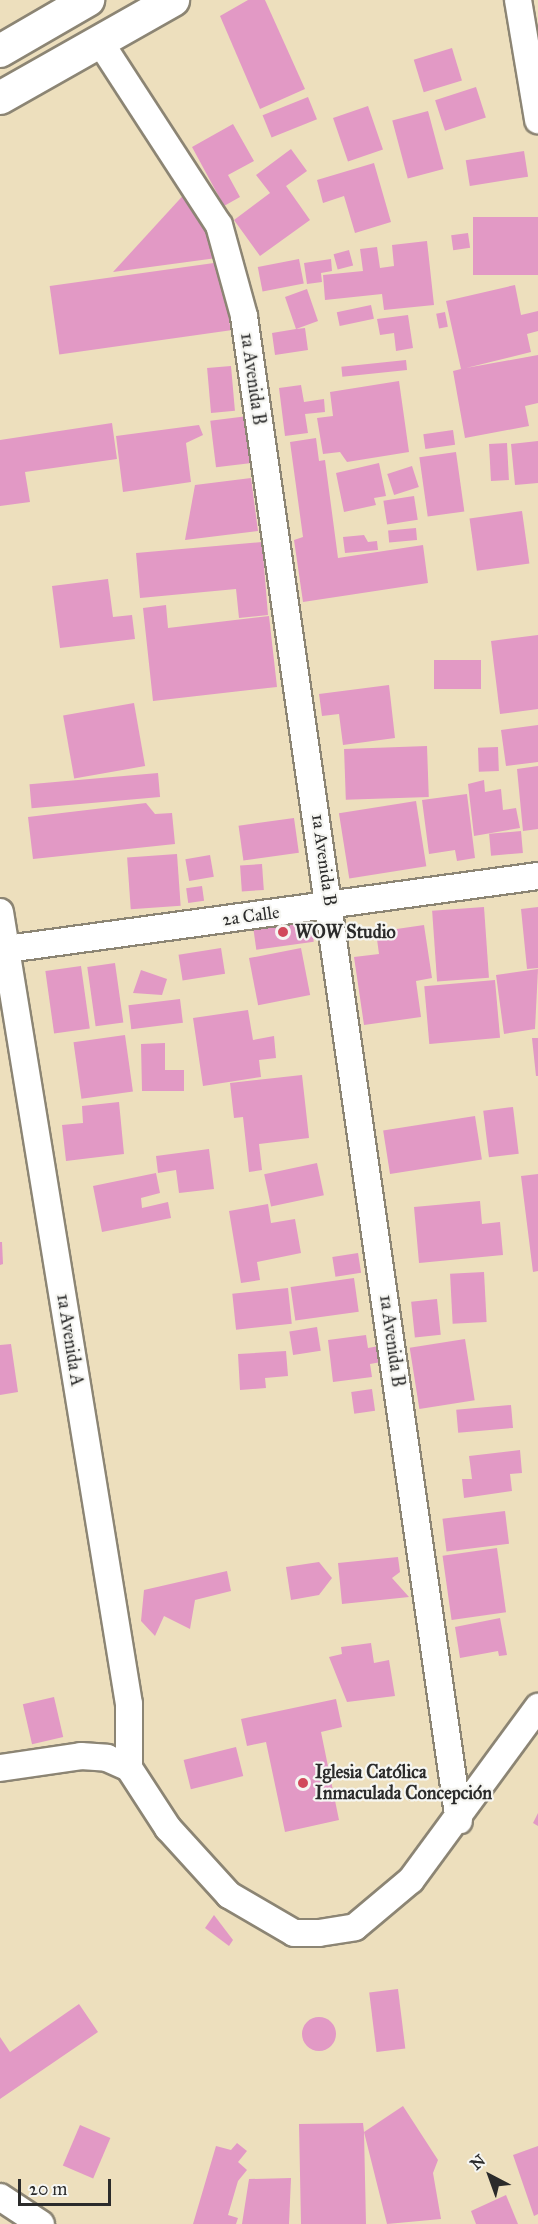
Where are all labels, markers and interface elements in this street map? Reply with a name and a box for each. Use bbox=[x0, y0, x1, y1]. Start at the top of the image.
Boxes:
street label: 1a Avenida B bbox=[236, 331, 270, 427]
street label: 1a Avenida B bbox=[307, 812, 341, 908]
street label: 2a Calle bbox=[221, 901, 281, 931]
place label: WOW Studio bbox=[295, 921, 396, 943]
marker: WOW Studio bbox=[276, 925, 290, 939]
street label: 1a Avenida A bbox=[52, 1292, 88, 1388]
street label: 1a Avenida B bbox=[375, 1293, 409, 1389]
place label: Iglesia Católica Inmaculada Concepción bbox=[315, 1762, 492, 1804]
marker: Iglesia Católica Inmaculada Concepción bbox=[296, 1776, 310, 1790]
north arrow bbox=[460, 2146, 520, 2206]
text: N bbox=[467, 2150, 489, 2174]
scale bar bbox=[21, 2167, 114, 2205]
text: 20 m bbox=[29, 2178, 67, 2200]

